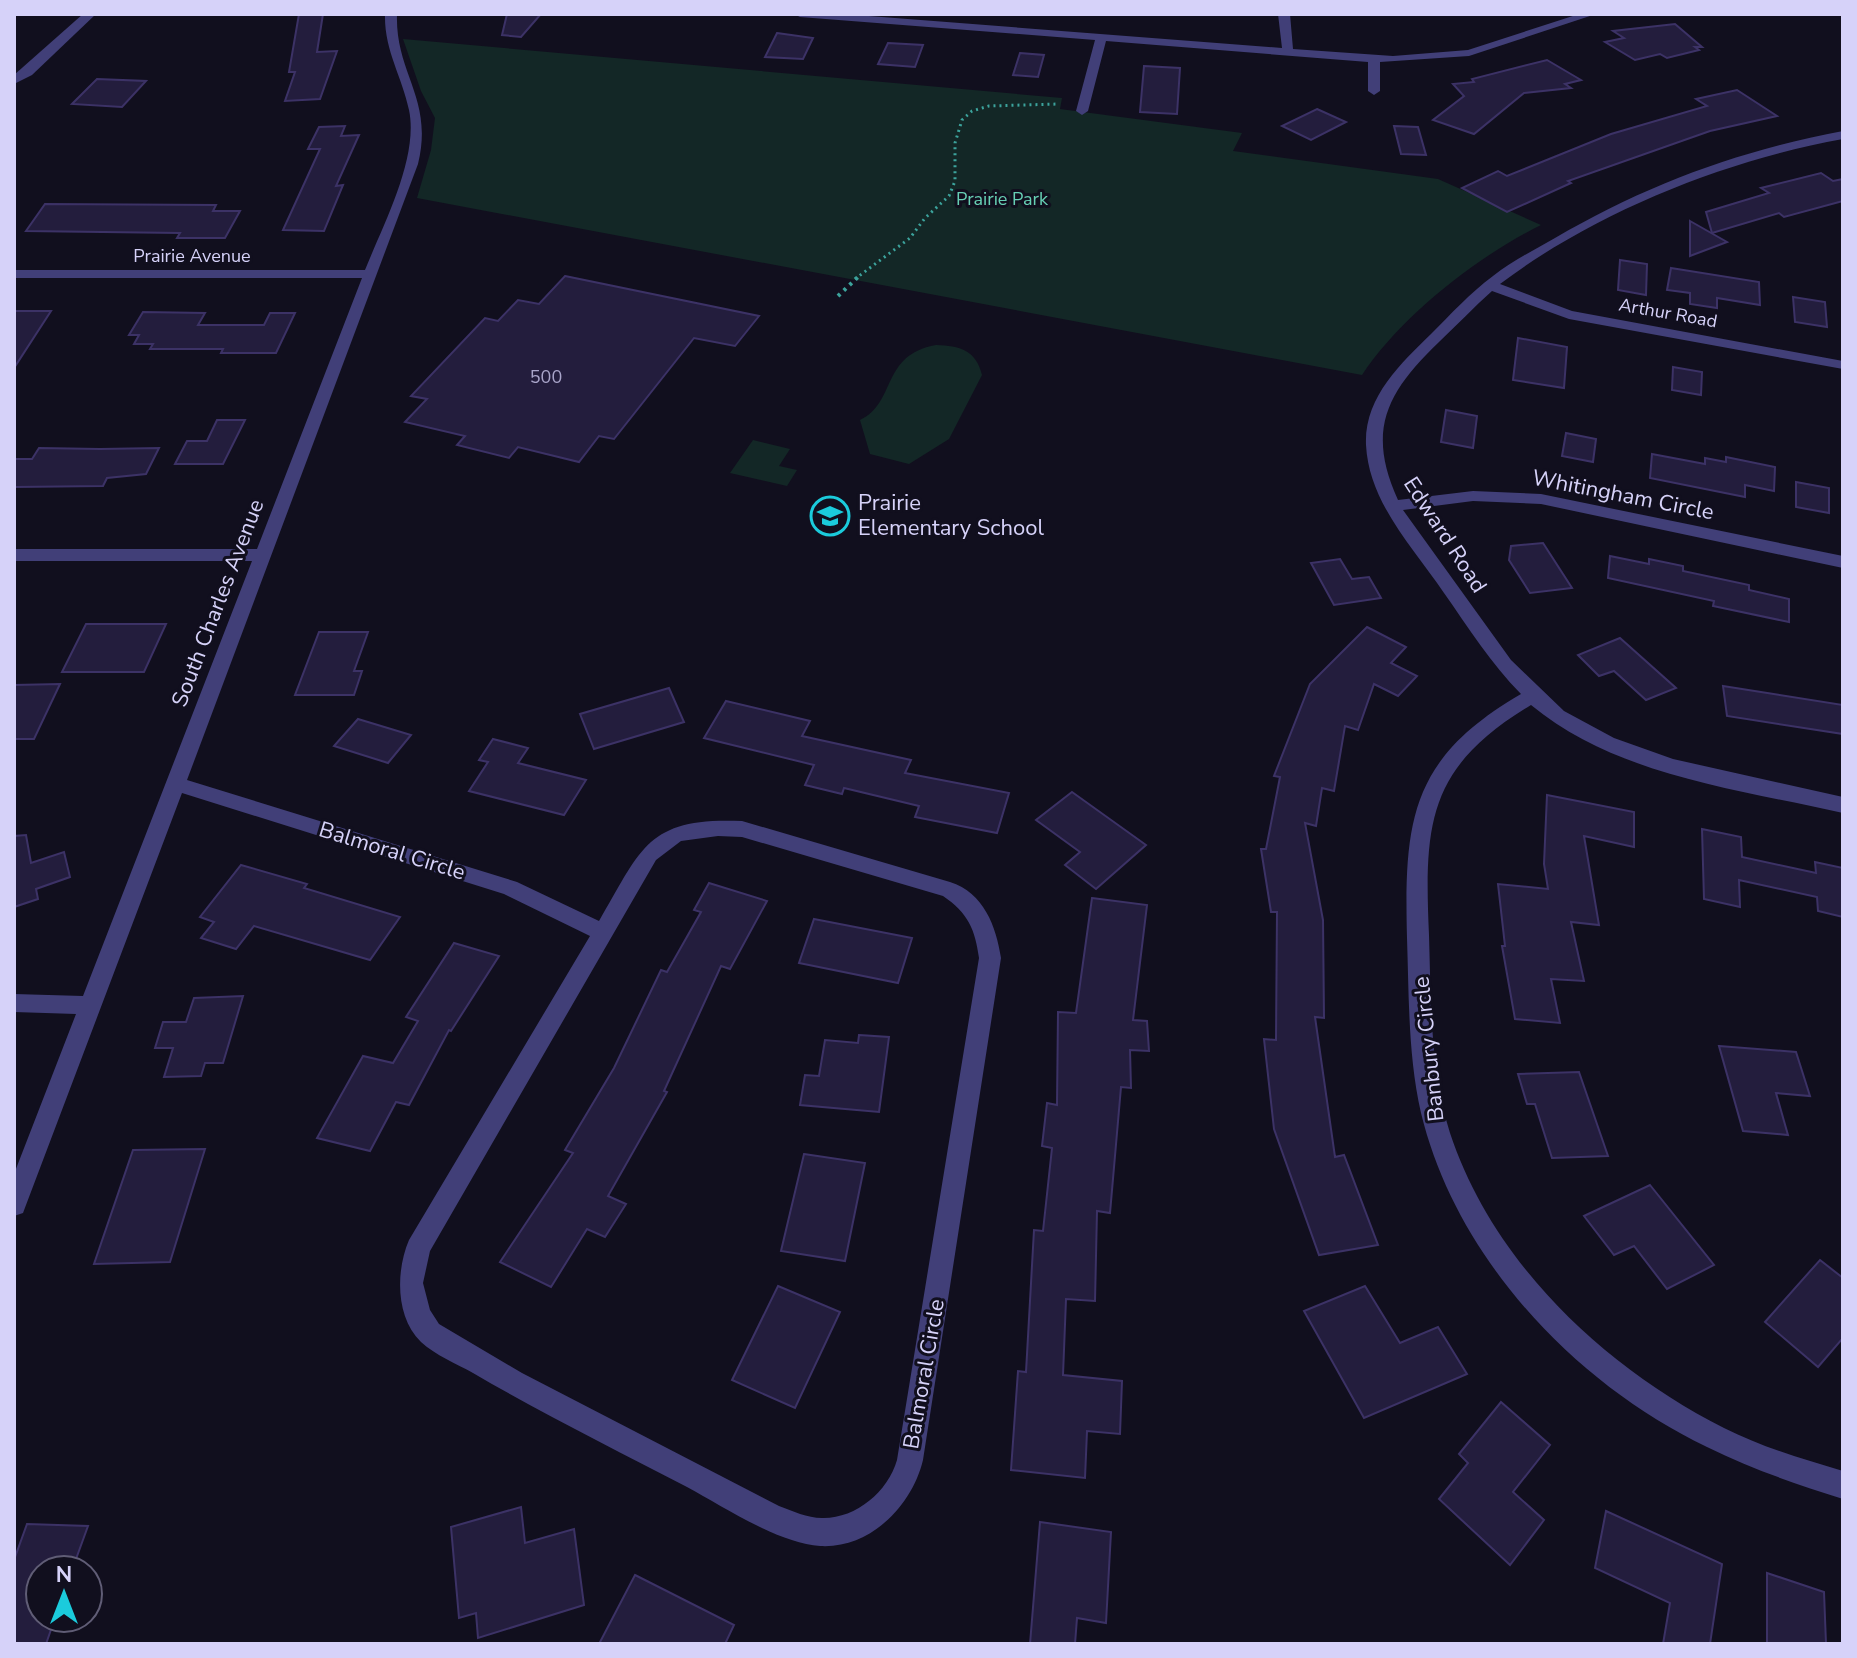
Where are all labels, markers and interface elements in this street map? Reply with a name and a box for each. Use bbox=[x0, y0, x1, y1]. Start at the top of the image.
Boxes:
park label: Prairie Park bbox=[956, 187, 1049, 211]
street label: Prairie Avenue bbox=[133, 244, 251, 268]
street label: Arthur Road bbox=[1617, 293, 1719, 333]
house number: 500 bbox=[530, 365, 562, 389]
street label: Whitingham Circle bbox=[1530, 463, 1716, 527]
street label: Edward Road bbox=[1396, 471, 1494, 599]
place label: Prairie Elementary School bbox=[858, 488, 1044, 543]
street label: South Charles Avenue bbox=[165, 495, 271, 711]
school or university icon: Prairie Elementary School bbox=[809, 495, 851, 537]
street label: Balmoral Circle bbox=[315, 814, 469, 888]
street label: Banbury Circle bbox=[1406, 975, 1452, 1123]
street label: Balmoral Circle bbox=[896, 1297, 952, 1451]
north arrow bbox=[24, 1554, 104, 1634]
text: N bbox=[56, 1560, 72, 1590]

